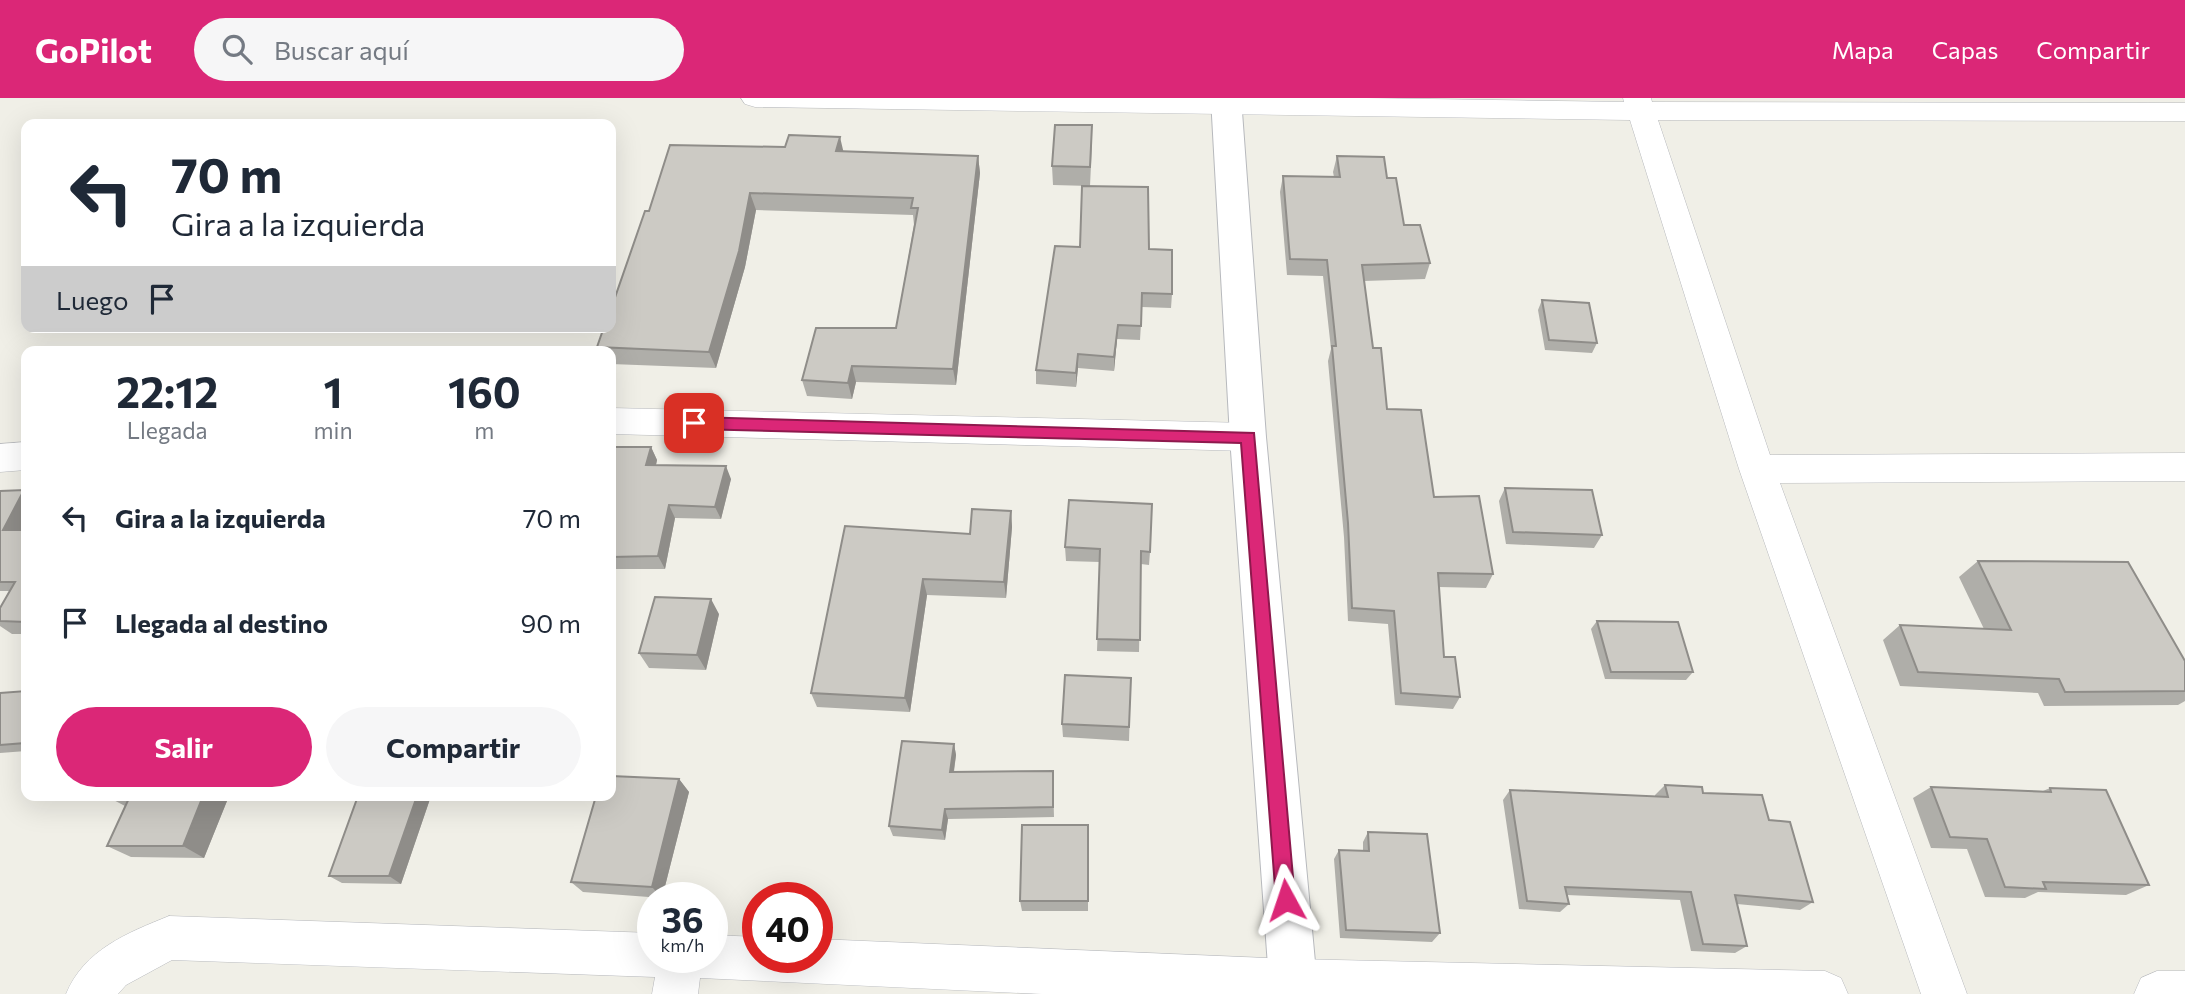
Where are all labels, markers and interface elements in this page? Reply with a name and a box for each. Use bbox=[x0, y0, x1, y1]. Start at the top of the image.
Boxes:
search box bbox=[194, 18, 684, 81]
text: GoPilot bbox=[35, 29, 152, 70]
icon: search bbox=[218, 30, 256, 68]
text: Buscar aquí bbox=[274, 34, 409, 65]
text: Mapa bbox=[1832, 35, 1894, 64]
text: Capas bbox=[1932, 35, 1998, 64]
text: Compartir bbox=[2036, 35, 2150, 64]
text: 70 m bbox=[171, 143, 282, 203]
icon: left bbox=[56, 147, 147, 238]
text: Gira a la izquierda bbox=[171, 203, 425, 243]
icon: arrive bbox=[143, 280, 181, 318]
text: Luego bbox=[56, 284, 129, 315]
text: 22:12 bbox=[116, 365, 218, 417]
text: 1 bbox=[323, 365, 343, 417]
text: 160 bbox=[448, 365, 521, 417]
pin bbox=[664, 393, 724, 453]
icon: arrive bbox=[675, 404, 713, 442]
text: Llegada bbox=[127, 416, 208, 444]
text: min bbox=[313, 416, 353, 444]
text: m bbox=[474, 416, 494, 444]
icon: left bbox=[56, 499, 94, 537]
text: Gira a la izquierda bbox=[115, 502, 326, 533]
text: 70 m bbox=[523, 502, 581, 533]
icon: arrive bbox=[56, 604, 94, 642]
text: Llegada al destino bbox=[115, 607, 328, 638]
text: 90 m bbox=[521, 607, 581, 638]
button: Salir bbox=[56, 707, 312, 787]
button: Compartir bbox=[326, 707, 581, 787]
position arrow bbox=[1249, 863, 1323, 937]
speed limit sign: 40 bbox=[742, 882, 833, 973]
text: 36 bbox=[662, 897, 703, 940]
text: km/h bbox=[661, 934, 704, 956]

